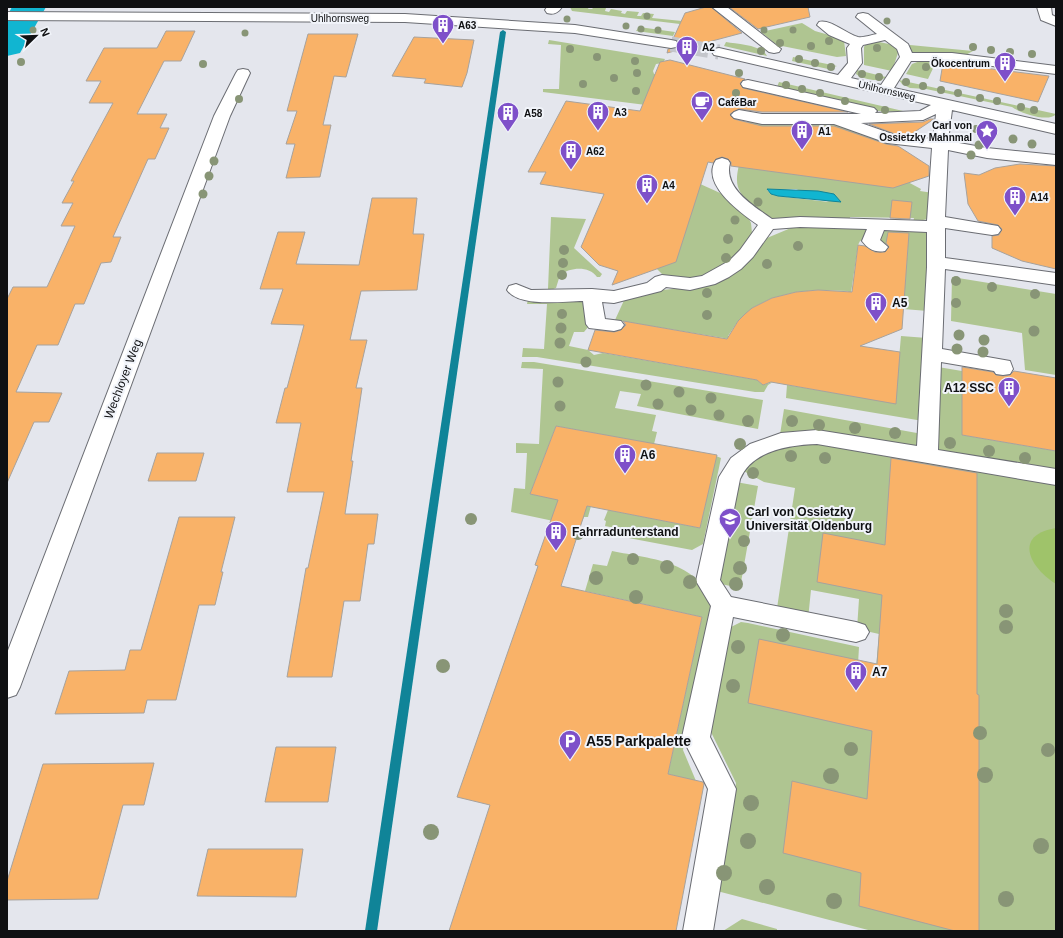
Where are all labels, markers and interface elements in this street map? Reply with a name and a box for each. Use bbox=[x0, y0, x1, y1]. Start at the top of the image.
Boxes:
building icon: A63 bbox=[430, 12, 456, 45]
street label: Uhlhornsweg bbox=[311, 13, 369, 24]
north arrow bbox=[16, 16, 56, 56]
place label: A63 bbox=[458, 20, 477, 31]
text: N bbox=[38, 26, 52, 38]
building icon: A2 bbox=[674, 34, 700, 67]
place label: A2 bbox=[702, 42, 715, 53]
building icon: Ökocentrum bbox=[992, 50, 1018, 83]
place label: Ökocentrum bbox=[931, 57, 990, 69]
street label: Uhlhornsweg bbox=[857, 79, 917, 102]
cafe icon: CaféBar bbox=[689, 89, 715, 122]
place label: CaféBar bbox=[718, 97, 756, 108]
building icon: A3 bbox=[585, 99, 611, 132]
building icon: A58 bbox=[495, 100, 521, 133]
place label: A3 bbox=[614, 107, 627, 118]
place label: A58 bbox=[524, 108, 543, 119]
building icon: A1 bbox=[789, 118, 815, 151]
place icon: Carl von Ossietzky Mahnmal bbox=[974, 118, 1000, 151]
place label: Carl von Ossietzky Mahnmal bbox=[879, 120, 972, 143]
place label: A1 bbox=[818, 126, 831, 137]
building icon: A62 bbox=[558, 138, 584, 171]
place label: A62 bbox=[586, 146, 605, 157]
building icon: A4 bbox=[634, 172, 660, 205]
place label: A4 bbox=[662, 180, 675, 191]
building icon: A14 bbox=[1002, 184, 1028, 217]
place label: A14 bbox=[1030, 192, 1049, 203]
building icon: A5 bbox=[863, 290, 889, 323]
place label: A5 bbox=[892, 296, 908, 310]
street label: Wechloyer Weg bbox=[101, 337, 145, 421]
building icon: A12 SSC bbox=[996, 375, 1022, 408]
place label: A12 SSC bbox=[944, 381, 994, 395]
building icon: A6 bbox=[612, 442, 638, 475]
place label: A6 bbox=[640, 448, 656, 462]
place label: Carl von Ossietzky Universität Oldenburg bbox=[746, 505, 872, 533]
school or university icon: Carl von Ossietzky Universität Oldenburg bbox=[717, 506, 743, 539]
building icon: Fahrradunterstand bbox=[543, 519, 569, 552]
place label: Fahrradunterstand bbox=[572, 525, 679, 539]
building icon: A7 bbox=[843, 659, 869, 692]
place label: A7 bbox=[872, 665, 888, 679]
parking icon: A55 Parkpalette bbox=[557, 728, 583, 761]
place label: A55 Parkpalette bbox=[586, 733, 691, 749]

